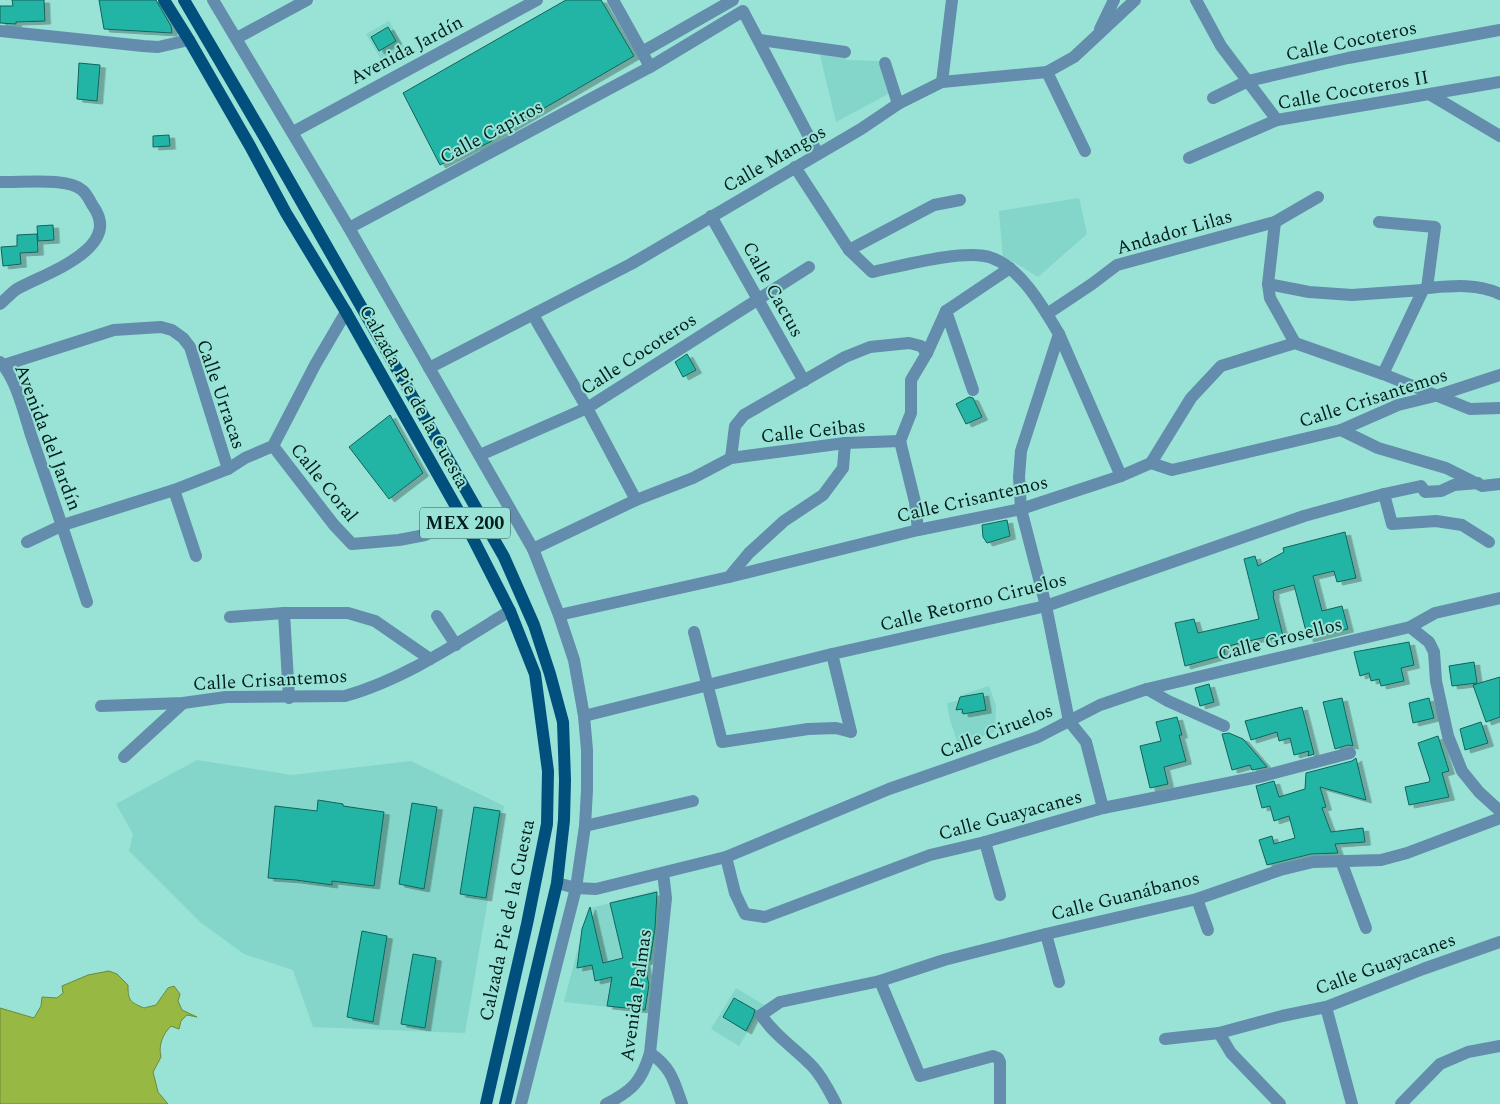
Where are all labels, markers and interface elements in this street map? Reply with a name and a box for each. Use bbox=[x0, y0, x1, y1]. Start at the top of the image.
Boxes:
street label: Avenida Jardín bbox=[345, 8, 469, 92]
street label: Calle Cocoteros bbox=[1283, 13, 1420, 70]
street label: Calle Cocoteros II bbox=[1275, 63, 1431, 118]
street label: Calle Capiros bbox=[435, 93, 549, 172]
street label: Calle Mangos bbox=[718, 118, 832, 201]
street label: Andador Lilas bbox=[1113, 202, 1236, 263]
street label: Calle Cactus bbox=[734, 236, 811, 343]
street label: Calzada Pie de la Cuesta bbox=[351, 300, 477, 494]
street label: Calle Cocoteros bbox=[575, 306, 703, 403]
street label: Calle Urracas bbox=[188, 336, 253, 453]
street label: Avenida del Jardín bbox=[6, 360, 89, 515]
street label: Calle Crisantemos bbox=[1295, 361, 1452, 436]
street label: Calle Ceibas bbox=[759, 412, 867, 451]
street label: Calle Coral bbox=[283, 437, 365, 529]
street label: Calle Crisantemos bbox=[894, 468, 1051, 531]
road number: MEX 200 bbox=[420, 508, 510, 538]
street label: Calle Retorno Ciruelos bbox=[877, 565, 1070, 640]
street label: Calle Grosellos bbox=[1215, 610, 1346, 669]
street label: Calle Crisantemos bbox=[192, 662, 348, 699]
street label: Calle Ciruelos bbox=[936, 696, 1057, 766]
street label: Calle Guayacanes bbox=[935, 782, 1086, 849]
street label: Calzada Pie de la Cuesta bbox=[472, 816, 543, 1024]
street label: Calle Guanábanos bbox=[1048, 864, 1203, 929]
street label: Calle Guayacanes bbox=[1311, 926, 1460, 1003]
street label: Avenida Palmas bbox=[613, 927, 660, 1063]

